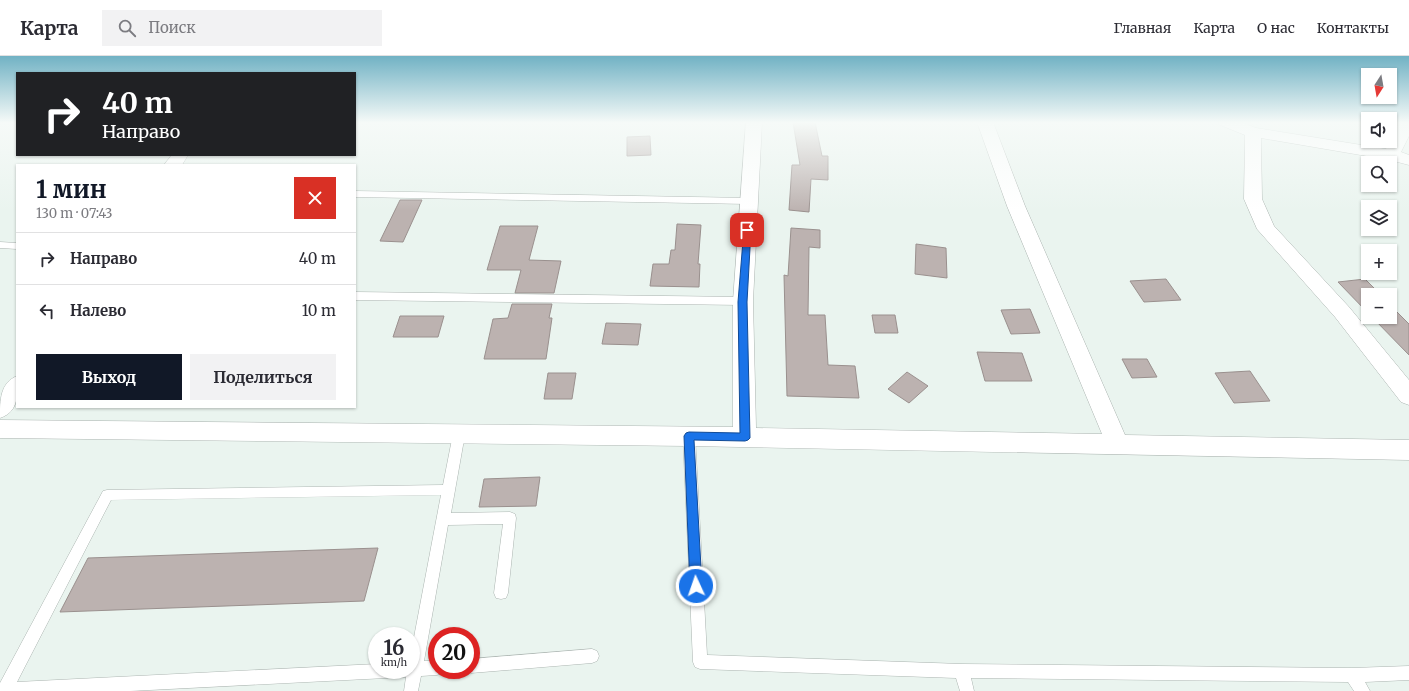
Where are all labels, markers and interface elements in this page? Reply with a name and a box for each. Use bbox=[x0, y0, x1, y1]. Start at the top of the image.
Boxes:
search box bbox=[102, 10, 382, 46]
text: Карта bbox=[20, 16, 78, 40]
icon: search bbox=[116, 17, 138, 39]
text: Поиск bbox=[148, 18, 196, 37]
text: Главная bbox=[1113, 19, 1171, 37]
text: Карта bbox=[1193, 19, 1235, 37]
text: О нас bbox=[1257, 19, 1295, 37]
text: Контакты bbox=[1317, 19, 1389, 37]
north arrow bbox=[1361, 68, 1397, 104]
map controls bbox=[1361, 68, 1397, 324]
text: 40 m bbox=[102, 85, 173, 121]
icon: right bbox=[36, 88, 88, 140]
button: sound bbox=[1361, 112, 1397, 148]
text: Направо bbox=[102, 120, 180, 143]
button: search bbox=[1361, 156, 1397, 192]
text: 1 мин bbox=[36, 174, 107, 205]
button: close bbox=[294, 177, 336, 219]
button: layers bbox=[1361, 200, 1397, 236]
text: 130 m · 07:43 bbox=[36, 205, 113, 222]
pin bbox=[730, 213, 764, 247]
icon: arrive bbox=[736, 219, 758, 241]
button: + bbox=[1361, 244, 1397, 280]
icon: right bbox=[36, 248, 58, 270]
text: Направо bbox=[70, 249, 137, 268]
text: 40 m bbox=[299, 249, 336, 268]
button: − bbox=[1361, 288, 1397, 324]
icon: left bbox=[36, 300, 58, 322]
text: Налево bbox=[70, 301, 126, 320]
text: 10 m bbox=[302, 301, 336, 320]
button: Выход bbox=[36, 354, 182, 400]
button: Поделиться bbox=[190, 354, 336, 400]
position arrow bbox=[675, 565, 717, 607]
speed limit sign: 20 bbox=[428, 627, 480, 679]
text: 16 bbox=[384, 635, 404, 660]
text: km/h bbox=[381, 656, 407, 669]

